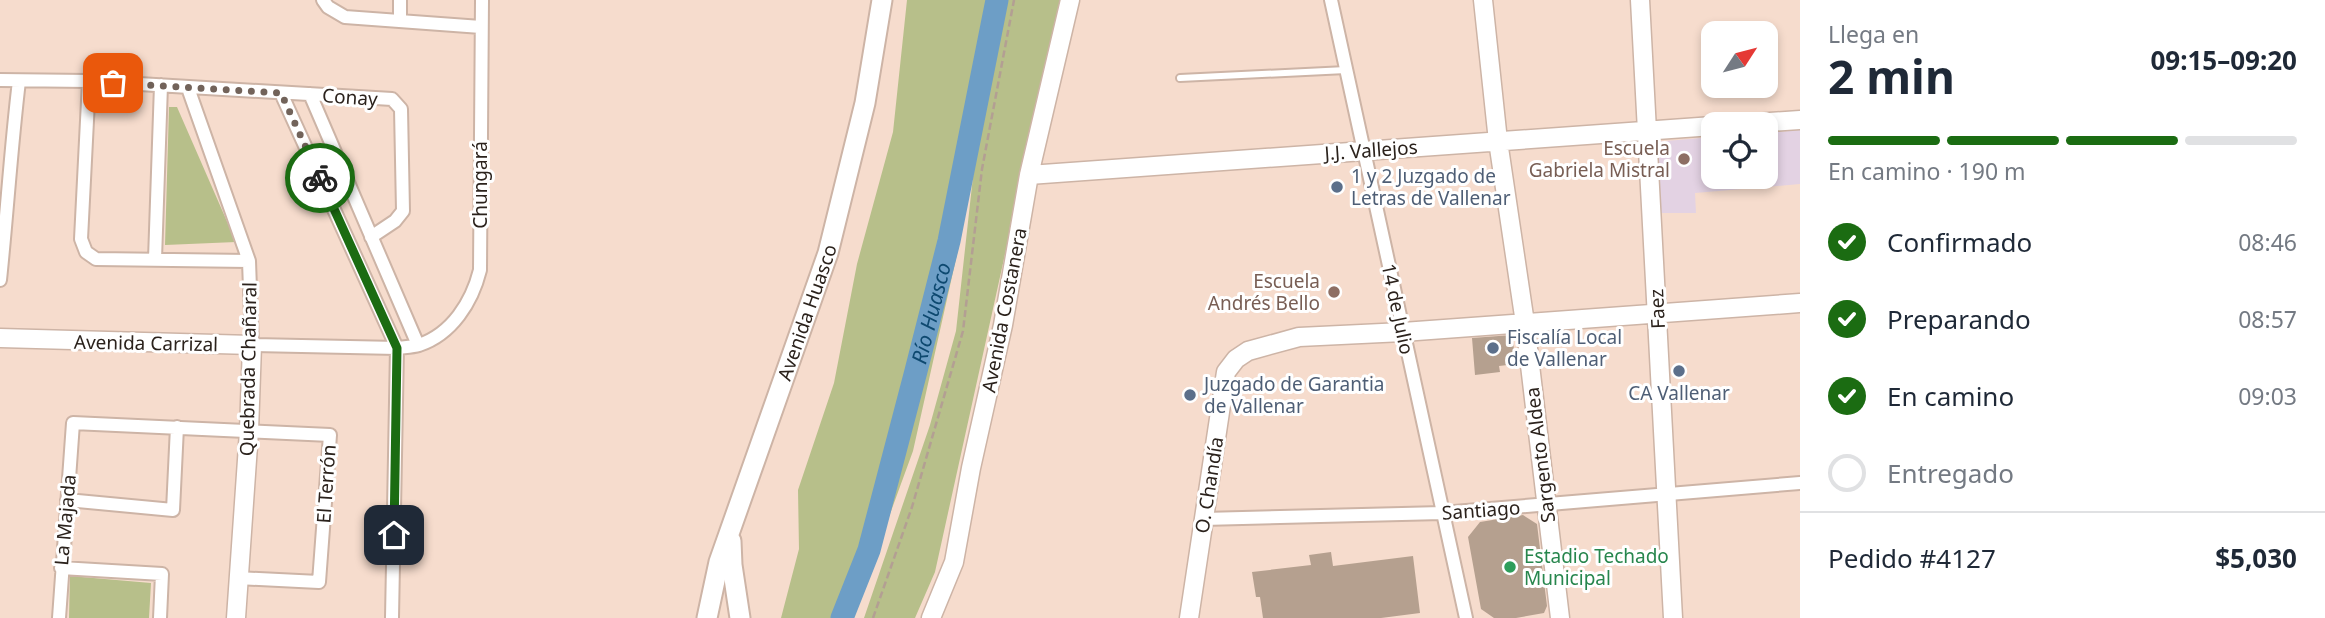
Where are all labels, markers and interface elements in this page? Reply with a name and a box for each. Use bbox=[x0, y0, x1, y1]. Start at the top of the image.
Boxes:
text: Llega en bbox=[1828, 18, 1919, 50]
north arrow bbox=[1701, 21, 1778, 98]
map controls bbox=[1701, 21, 1778, 189]
text: 09:15–09:20 bbox=[2150, 42, 2297, 78]
text: 2 min bbox=[1828, 45, 1955, 107]
pin bbox=[83, 53, 143, 113]
icon: bag bbox=[94, 64, 132, 102]
street label: Conay bbox=[321, 82, 379, 112]
button: locate bbox=[1701, 112, 1778, 189]
street label: J.J. Vallejos bbox=[1322, 134, 1418, 166]
place label: Escuela Gabriela Mistral bbox=[1529, 135, 1670, 183]
street label: Chungará bbox=[467, 141, 493, 229]
courier bbox=[285, 143, 355, 213]
marker: Escuela Gabriela Mistral bbox=[1676, 151, 1692, 167]
text: En camino · 190 m bbox=[1828, 155, 2026, 187]
icon: bike bbox=[301, 159, 339, 197]
place label: 1 y 2 Juzgado de Letras de Vallenar bbox=[1351, 163, 1511, 211]
marker: 1 y 2 Juzgado de Letras de Vallenar bbox=[1329, 179, 1345, 195]
icon: check bbox=[1828, 223, 1866, 261]
text: Confirmado bbox=[1887, 224, 2032, 260]
street label: Avenida Costanera bbox=[975, 225, 1033, 395]
text: 08:46 bbox=[2238, 226, 2297, 258]
street label: Avenida Huasco bbox=[771, 242, 843, 384]
water label: Río Huasco bbox=[904, 259, 957, 367]
street label: 14 de Julio bbox=[1376, 261, 1420, 357]
place label: Escuela Andrés Bello bbox=[1208, 268, 1320, 316]
street label: Quebrada Chañaral bbox=[233, 282, 263, 456]
marker: Escuela Andrés Bello bbox=[1326, 284, 1342, 300]
street label: Faez bbox=[1643, 288, 1671, 330]
icon: check bbox=[1828, 300, 1866, 338]
text: Preparando bbox=[1887, 301, 2031, 337]
text: 08:57 bbox=[2238, 303, 2297, 335]
place label: Fiscalía Local de Vallenar bbox=[1507, 324, 1622, 372]
street label: Avenida Carrizal bbox=[74, 329, 218, 357]
marker: Fiscalía Local de Vallenar bbox=[1485, 340, 1501, 356]
marker: CA Vallenar bbox=[1671, 363, 1687, 379]
place label: Juzgado de Garantia de Vallenar bbox=[1202, 371, 1384, 419]
icon: check bbox=[1828, 377, 1866, 415]
text: En camino bbox=[1887, 378, 2014, 414]
place label: CA Vallenar bbox=[1628, 380, 1730, 406]
text: 09:03 bbox=[2238, 380, 2297, 412]
street label: Sargento Aldea bbox=[1519, 386, 1561, 524]
marker: Juzgado de Garantia de Vallenar bbox=[1182, 387, 1198, 403]
street label: O. Chandía bbox=[1189, 435, 1229, 535]
street label: El Terrón bbox=[310, 444, 342, 524]
text: Entregado bbox=[1887, 455, 2014, 491]
street label: La Majada bbox=[48, 473, 82, 567]
street label: Santiago bbox=[1441, 494, 1521, 526]
pin bbox=[364, 505, 424, 565]
icon: home bbox=[375, 516, 413, 554]
text: Pedido #4127 bbox=[1828, 540, 1996, 576]
text: $5,030 bbox=[2215, 540, 2297, 576]
place label: Estadio Techado Municipal bbox=[1524, 543, 1669, 591]
marker: Estadio Techado Municipal bbox=[1502, 559, 1518, 575]

